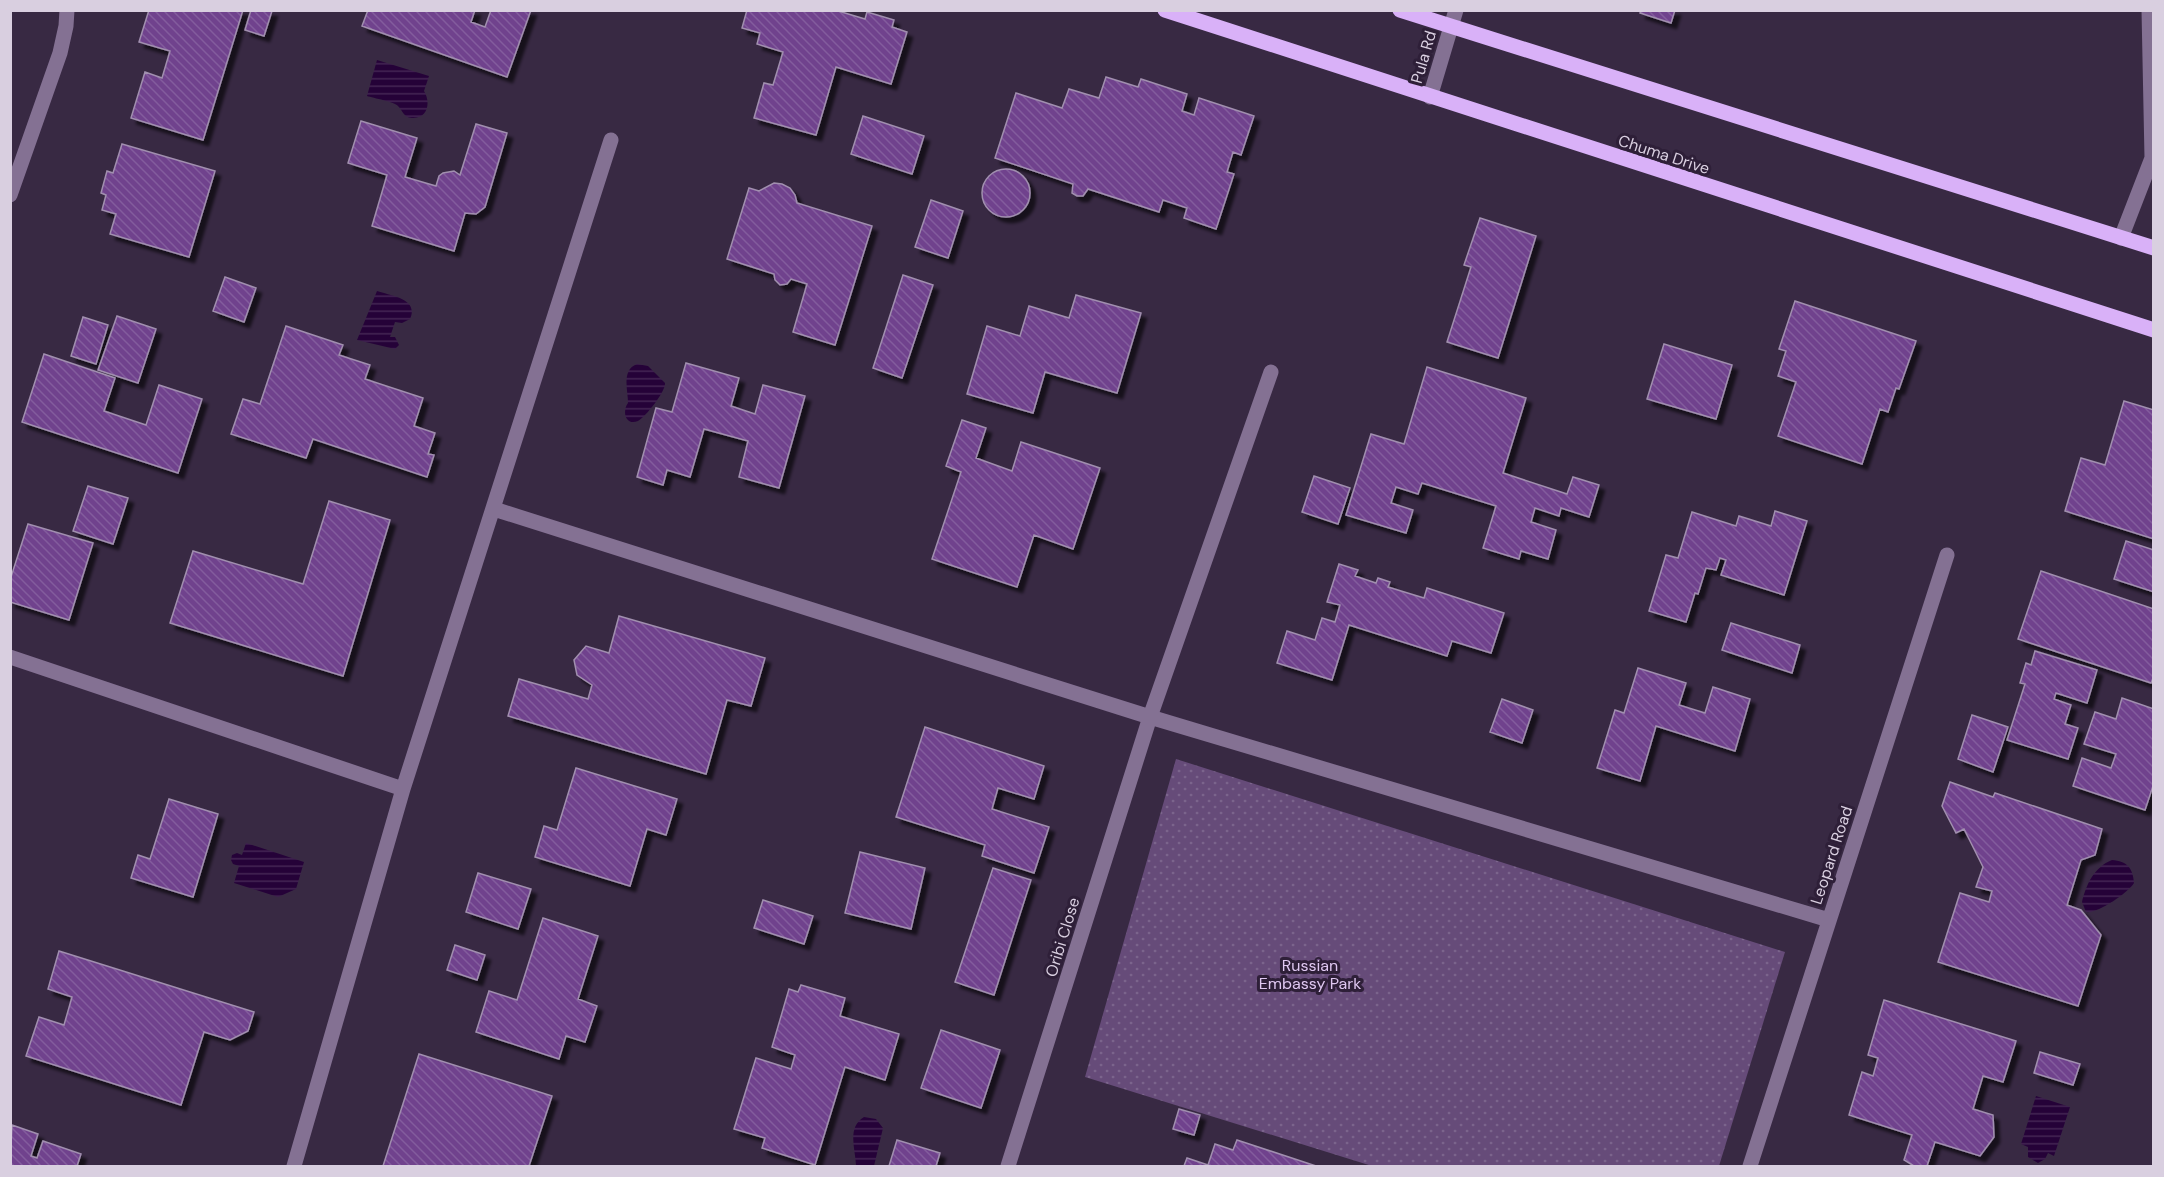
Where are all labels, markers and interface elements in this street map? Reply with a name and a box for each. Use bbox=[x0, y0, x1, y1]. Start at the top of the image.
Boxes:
street label: Pula Rd bbox=[1406, 28, 1441, 86]
street label: Chuma Drive bbox=[1615, 130, 1712, 179]
street label: Leopard Road bbox=[1806, 803, 1857, 907]
street label: Oribi Close bbox=[1040, 895, 1084, 979]
park label: Russian Embassy Park bbox=[1259, 955, 1361, 994]

